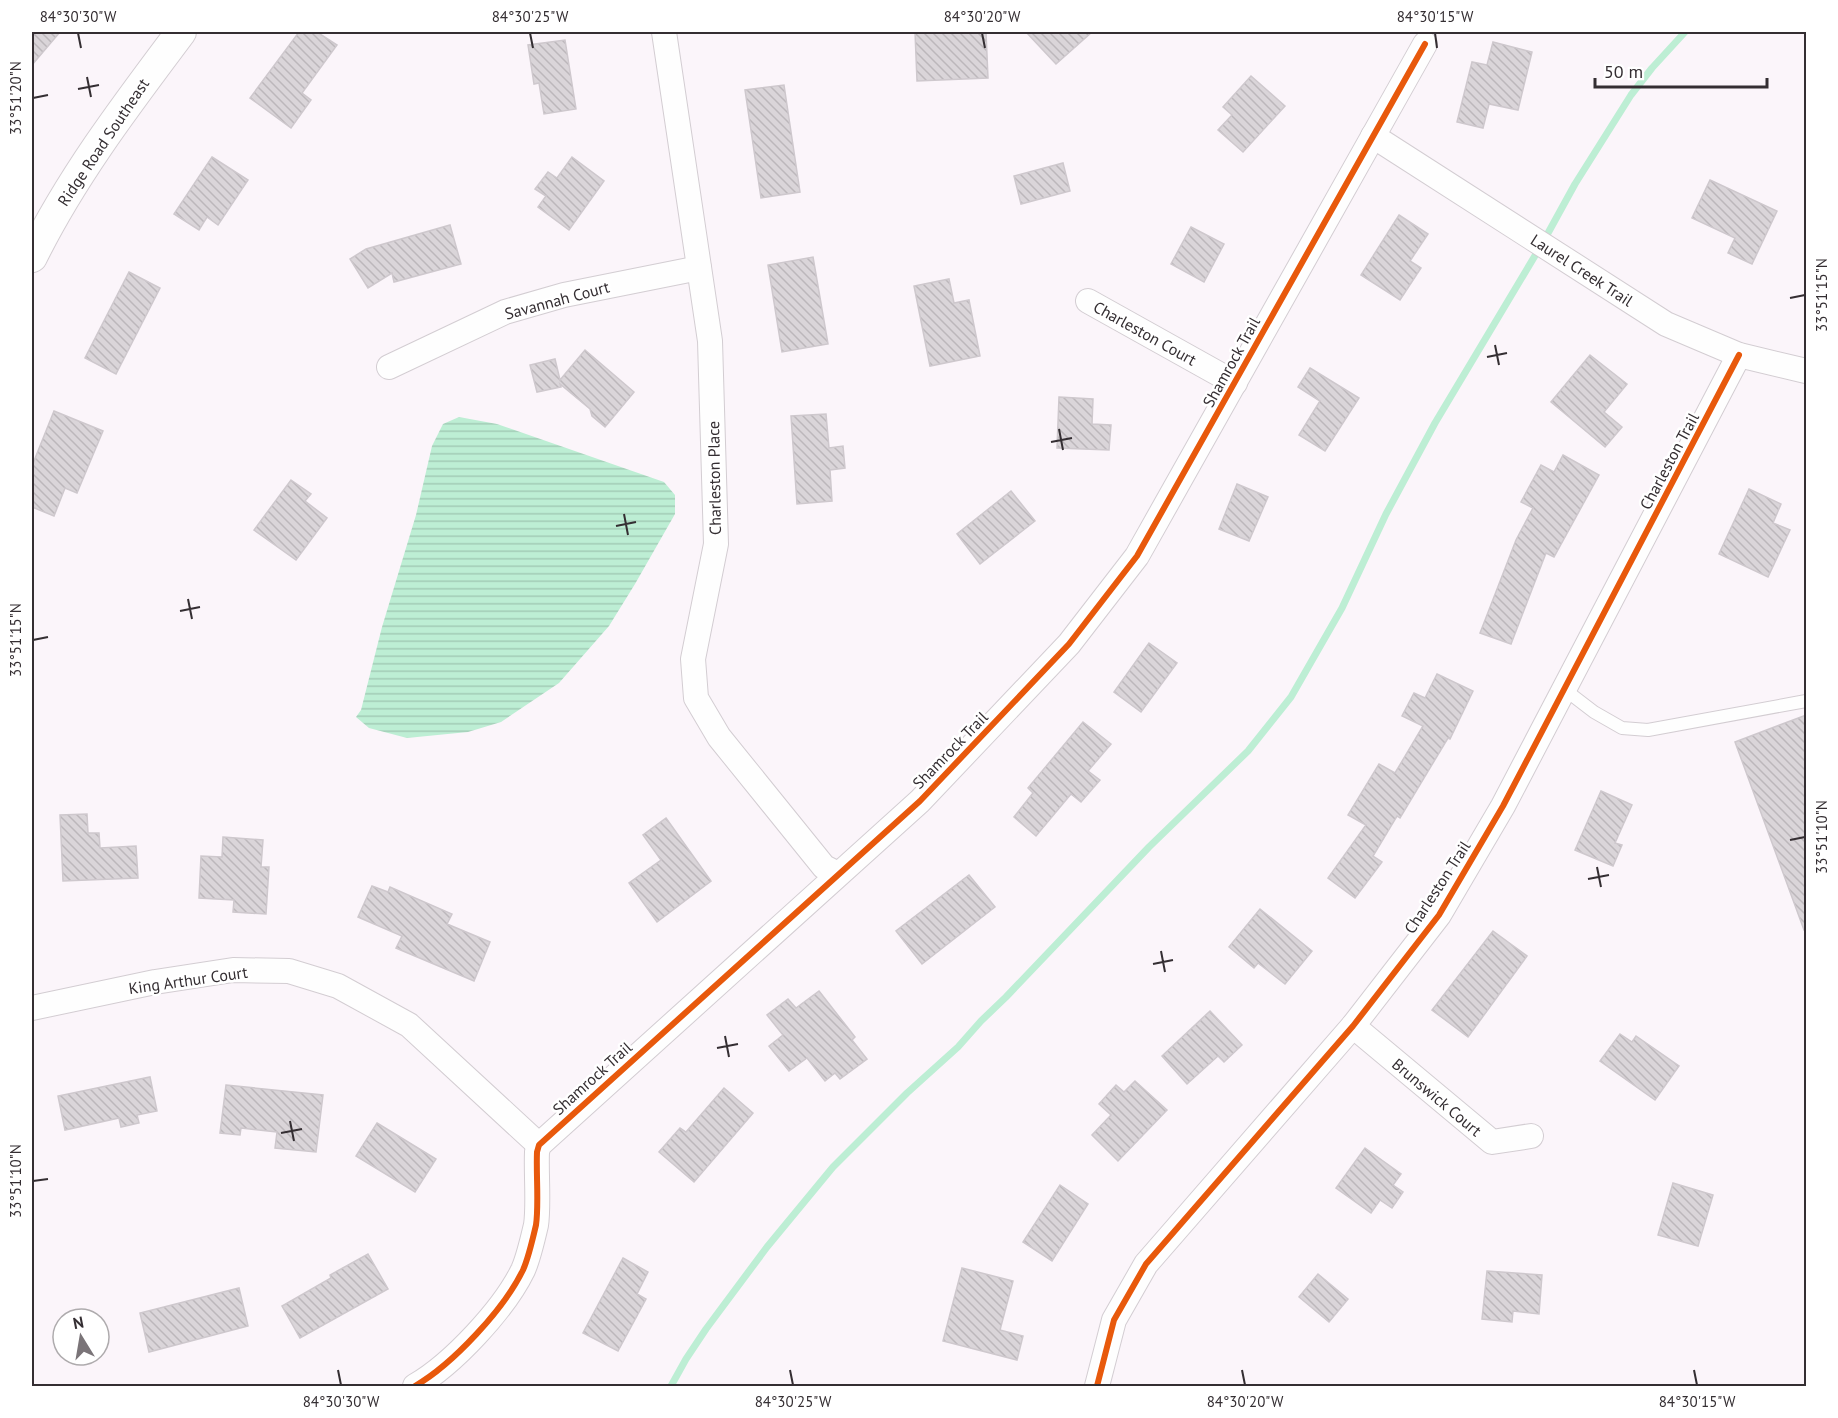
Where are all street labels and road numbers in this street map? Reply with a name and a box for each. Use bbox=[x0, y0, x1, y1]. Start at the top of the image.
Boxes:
street label: Ridge Road Southeast bbox=[53, 74, 153, 210]
street label: Laurel Creek Trail bbox=[1527, 230, 1637, 311]
street label: Savannah Court bbox=[502, 276, 612, 324]
street label: Charleston Court bbox=[1090, 296, 1201, 370]
street label: Shamrock Trail bbox=[1198, 313, 1264, 411]
street label: Charleston Trail bbox=[1635, 409, 1703, 513]
street label: Charleston Place bbox=[703, 421, 725, 535]
street label: Shamrock Trail bbox=[908, 707, 992, 793]
street label: Charleston Trail bbox=[1400, 837, 1475, 937]
street label: King Arthur Court bbox=[127, 962, 249, 998]
street label: Shamrock Trail bbox=[548, 1037, 636, 1119]
street label: Brunswick Court bbox=[1388, 1054, 1486, 1141]

